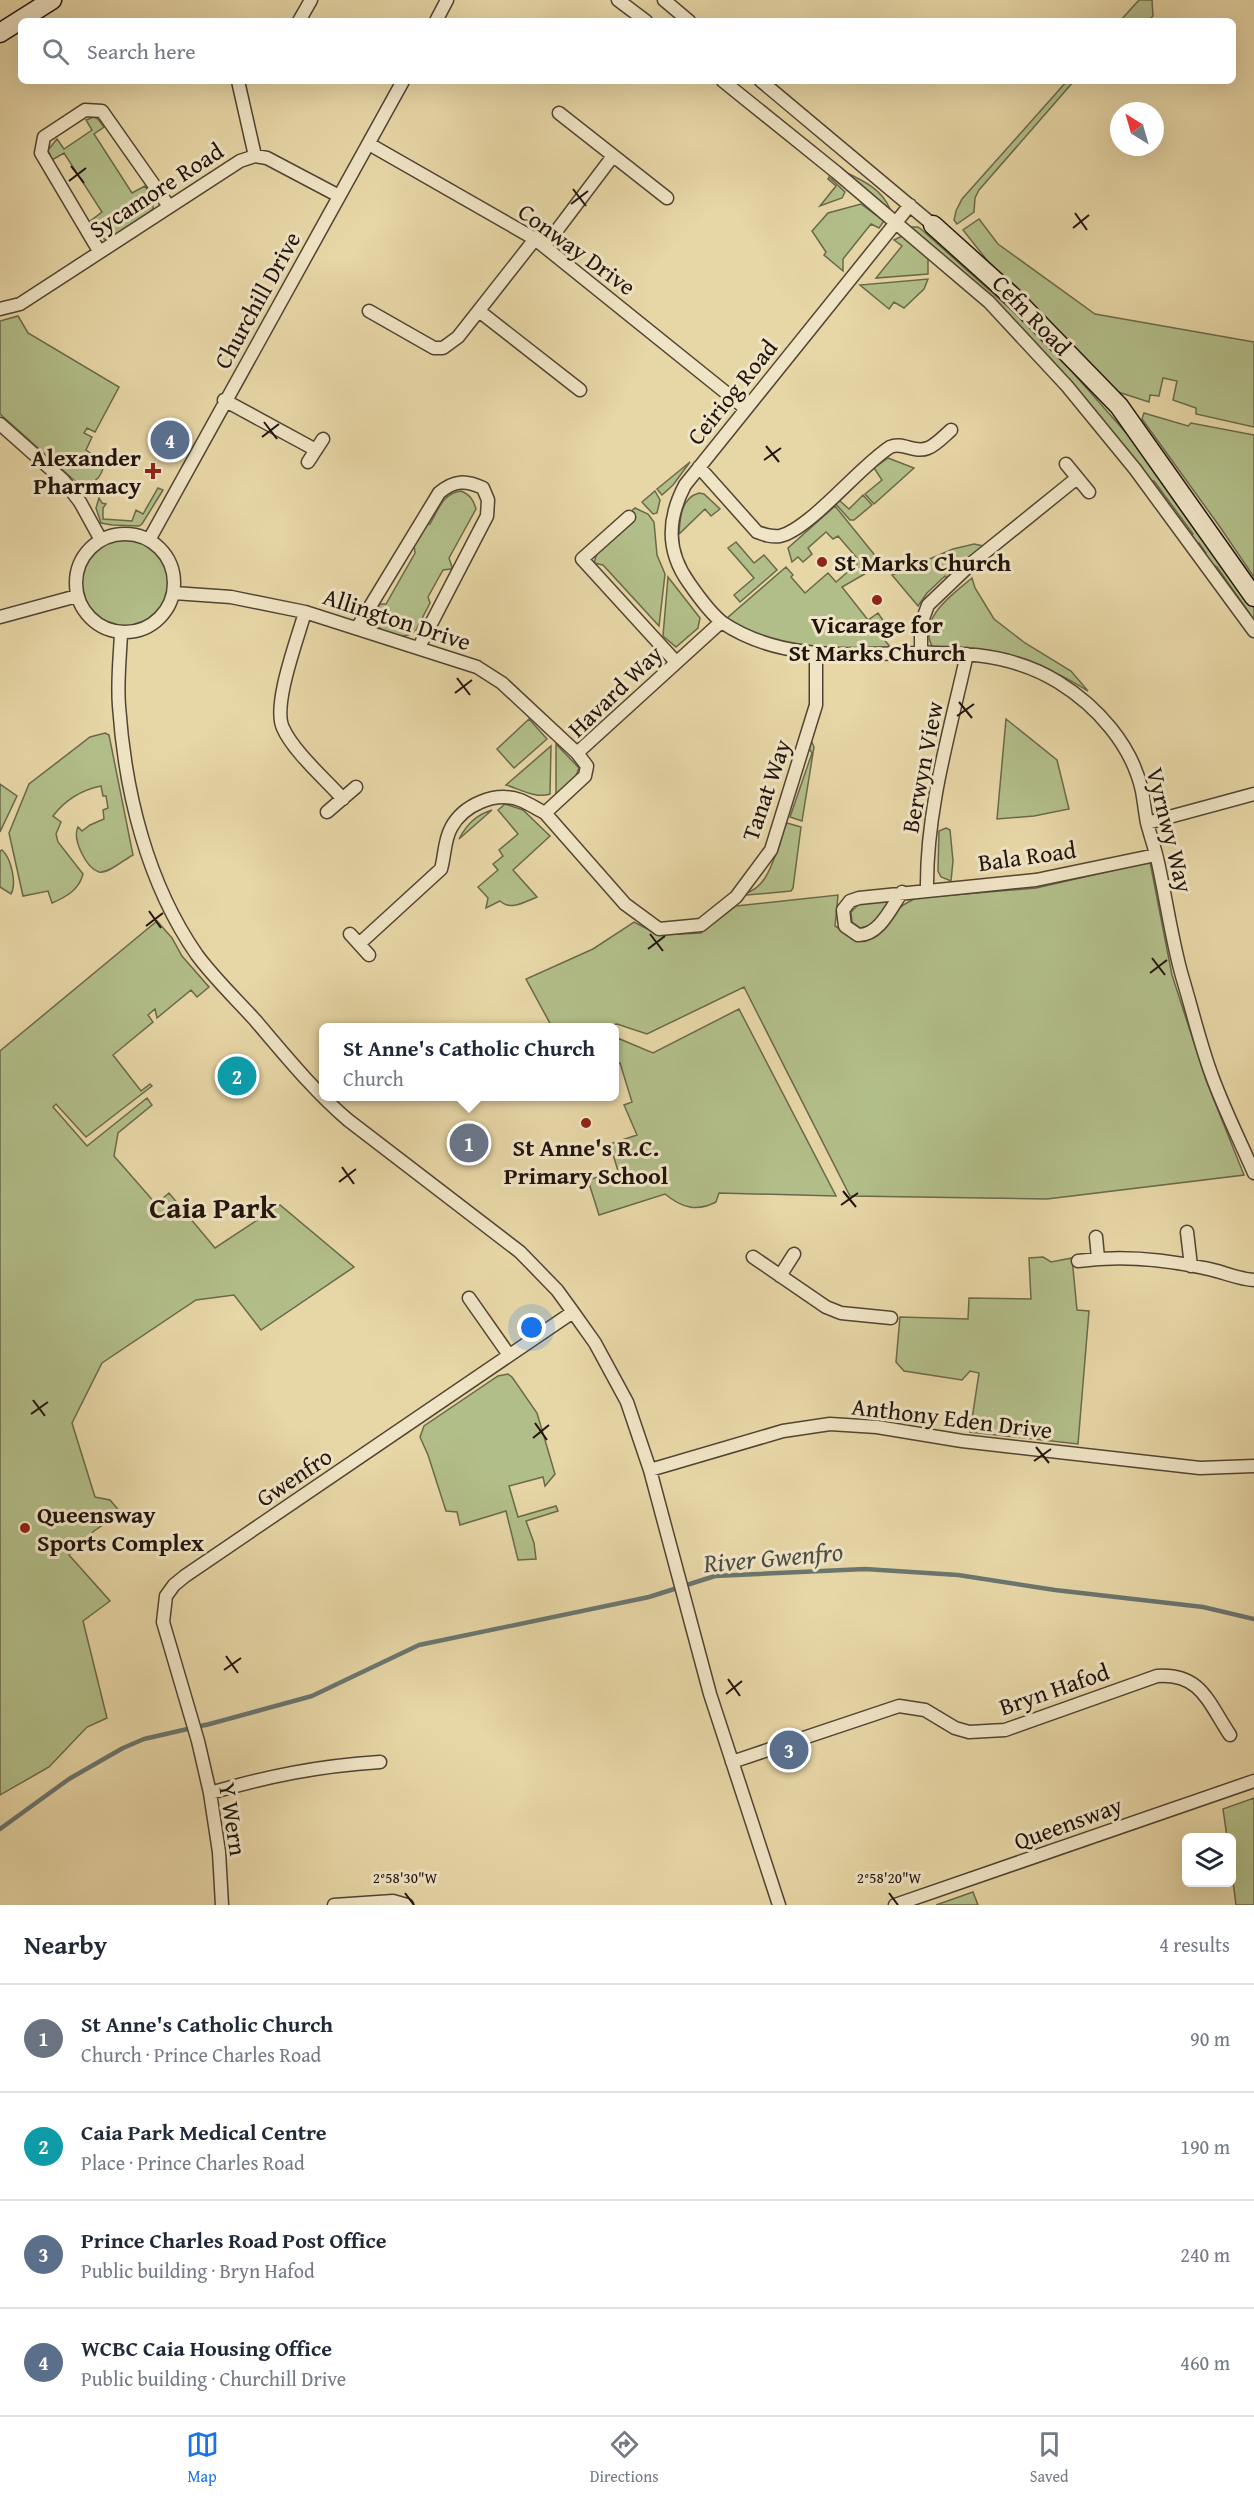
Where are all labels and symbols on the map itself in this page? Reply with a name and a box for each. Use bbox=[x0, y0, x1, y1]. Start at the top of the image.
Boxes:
north arrow bbox=[1110, 102, 1164, 156]
street label: Sycamore Road bbox=[82, 133, 230, 247]
street label: Conway Drive bbox=[511, 194, 643, 304]
street label: Churchill Drive bbox=[205, 225, 309, 375]
street label: Cefn Road bbox=[984, 267, 1080, 364]
street label: Ceiriog Road bbox=[678, 331, 786, 453]
pin: 4 bbox=[150, 418, 190, 462]
place label: Alexander Pharmacy bbox=[31, 440, 142, 503]
marker: Alexander Pharmacy bbox=[146, 464, 160, 478]
place label: St Marks Church bbox=[834, 545, 1011, 580]
marker: St Marks Church bbox=[815, 555, 829, 569]
street label: Allington Drive bbox=[319, 579, 475, 659]
marker: Vicarage for St Marks Church bbox=[870, 593, 884, 607]
place label: Vicarage for St Marks Church bbox=[788, 607, 966, 670]
street label: Havard Way bbox=[560, 637, 670, 745]
street label: Berwyn View bbox=[892, 698, 952, 836]
street label: Tanat Way bbox=[732, 735, 800, 845]
street label: Vyrnwy Way bbox=[1138, 764, 1202, 896]
street label: Bala Road bbox=[976, 832, 1078, 880]
pin: 2 bbox=[218, 1054, 256, 1098]
marker: St Anne's R.C. Primary School bbox=[579, 1116, 593, 1130]
pin: 1 bbox=[450, 1120, 488, 1166]
place label: St Anne's R.C. Primary School bbox=[504, 1130, 669, 1193]
district label: Caia Park bbox=[149, 1185, 278, 1229]
your location bbox=[517, 1313, 546, 1342]
street label: Anthony Eden Drive bbox=[850, 1388, 1054, 1448]
street label: Gwenfro bbox=[249, 1439, 339, 1515]
place label: Queensway Sports Complex bbox=[37, 1497, 204, 1560]
marker: Queensway Sports Complex bbox=[18, 1521, 32, 1535]
water label: River Gwenfro bbox=[701, 1531, 844, 1583]
street label: Bryn Hafod bbox=[994, 1654, 1114, 1724]
pin: 3 bbox=[770, 1728, 808, 1772]
street label: Y Wern bbox=[210, 1780, 256, 1859]
street label: Queensway bbox=[1009, 1787, 1127, 1859]
text: 2°58'30"W bbox=[373, 1867, 438, 1888]
text: 2°58'20"W bbox=[857, 1867, 922, 1888]

